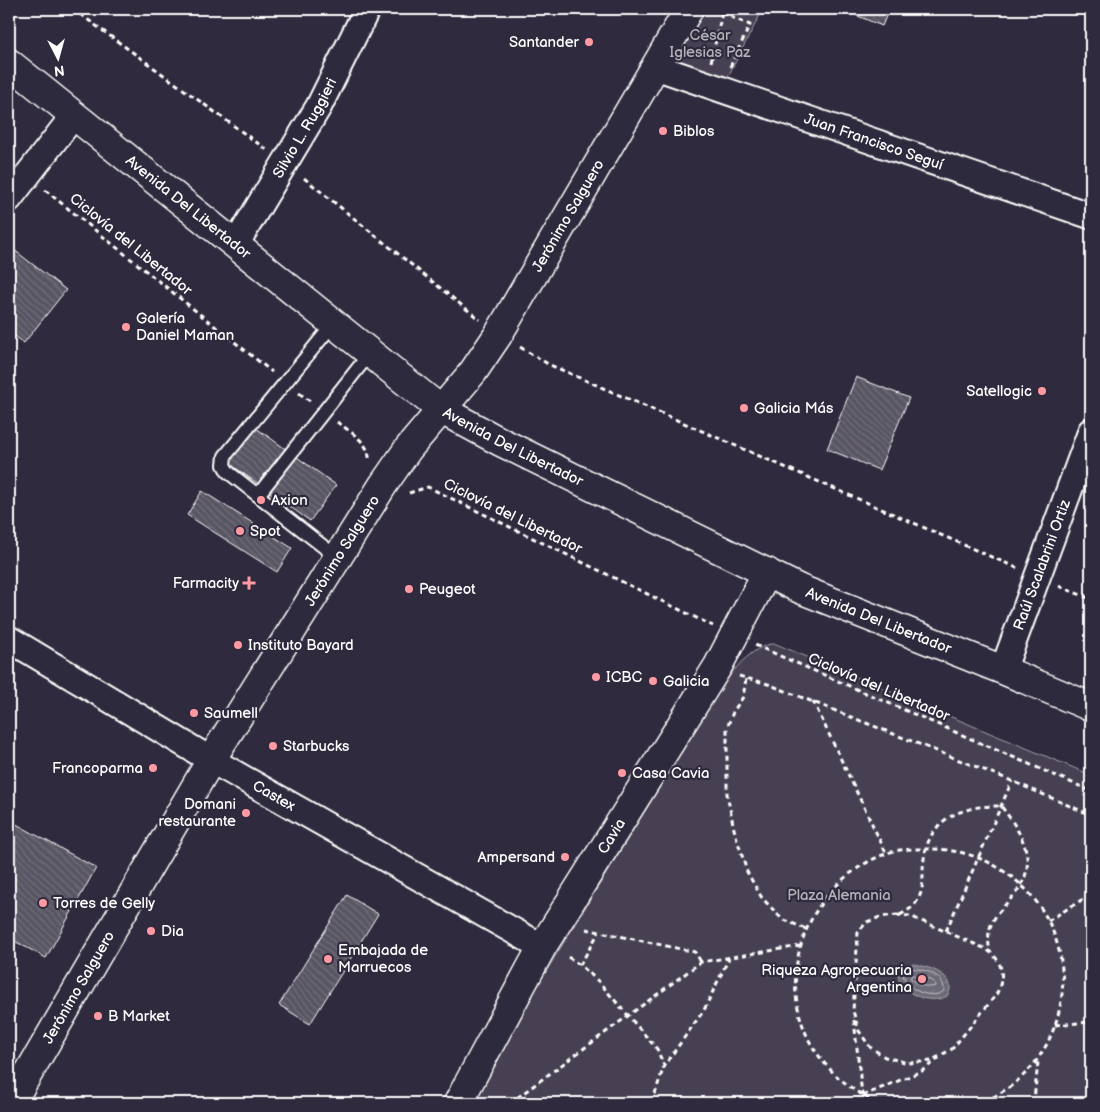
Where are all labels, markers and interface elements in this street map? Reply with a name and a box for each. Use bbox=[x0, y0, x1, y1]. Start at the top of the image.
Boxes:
park label: César Iglesias Paz bbox=[670, 26, 751, 62]
north arrow bbox=[32, 32, 82, 82]
place label: Santander bbox=[509, 33, 580, 52]
marker: Santander bbox=[583, 36, 595, 48]
text: N bbox=[53, 61, 65, 79]
street label: Silvio L. Ruggieri bbox=[269, 75, 341, 182]
street label: Juan Francisco Seguí bbox=[801, 109, 946, 175]
place label: Biblos bbox=[673, 122, 715, 141]
marker: Biblos bbox=[657, 125, 669, 137]
street label: Avenida Del Libertador bbox=[122, 151, 255, 264]
street label: Jerónimo Salguero bbox=[528, 156, 609, 276]
street label: Ciclovía del Libertador bbox=[66, 189, 196, 300]
place label: Galería Daniel Maman bbox=[136, 309, 234, 345]
marker: Galería Daniel Maman bbox=[120, 321, 132, 333]
place label: Satellogic bbox=[966, 382, 1032, 401]
marker: Satellogic bbox=[1036, 385, 1048, 397]
place label: Galicia Más bbox=[754, 399, 834, 418]
marker: Galicia Más bbox=[738, 402, 750, 414]
street label: Avenida Del Libertador bbox=[439, 403, 587, 491]
street label: Ciclovía del Libertador bbox=[440, 475, 586, 559]
place label: Axion bbox=[271, 491, 308, 510]
street label: Jerónimo Salguero bbox=[301, 492, 384, 610]
marker: Axion bbox=[255, 494, 267, 506]
street label: Raúl Scalabrini Ortiz bbox=[1009, 496, 1075, 633]
place label: Spot bbox=[250, 522, 281, 541]
marker: Spot bbox=[234, 525, 246, 537]
place label: Farmacity bbox=[173, 574, 239, 593]
marker: Farmacity bbox=[243, 577, 255, 589]
place label: Peugeot bbox=[419, 580, 476, 599]
marker: Peugeot bbox=[403, 583, 415, 595]
street label: Avenida Del Libertador bbox=[803, 583, 955, 659]
place label: Instituto Bayard bbox=[248, 636, 354, 655]
marker: Instituto Bayard bbox=[232, 639, 244, 651]
street label: Ciclovía del Libertador bbox=[805, 649, 953, 726]
place label: ICBC bbox=[606, 668, 643, 687]
marker: ICBC bbox=[590, 671, 602, 683]
place label: Galicia bbox=[663, 672, 710, 691]
marker: Galicia bbox=[647, 675, 659, 687]
place label: Saumell bbox=[204, 704, 258, 723]
marker: Saumell bbox=[188, 707, 200, 719]
place label: Starbucks bbox=[283, 737, 350, 756]
marker: Starbucks bbox=[267, 740, 279, 752]
place label: Francoparma bbox=[52, 759, 143, 778]
marker: Francoparma bbox=[147, 762, 159, 774]
place label: Casa Cavia bbox=[632, 764, 709, 783]
marker: Casa Cavia bbox=[616, 767, 628, 779]
street label: Castex bbox=[249, 776, 299, 816]
place label: Domani restaurante bbox=[158, 795, 236, 831]
marker: Domani restaurante bbox=[240, 807, 252, 819]
street label: Cavia bbox=[594, 815, 630, 858]
place label: Ampersand bbox=[477, 848, 555, 867]
marker: Ampersand bbox=[559, 851, 571, 863]
park label: Plaza Alemania bbox=[787, 886, 891, 905]
place label: Torres de Gelly bbox=[53, 894, 155, 913]
marker: Torres de Gelly bbox=[37, 897, 49, 909]
place label: Dia bbox=[161, 922, 184, 941]
marker: Dia bbox=[145, 925, 157, 937]
street label: Jerónimo Salguero bbox=[39, 928, 119, 1047]
place label: Embajada de Marruecos bbox=[338, 941, 428, 977]
marker: Embajada de Marruecos bbox=[322, 953, 334, 965]
place label: Riqueza Agropecuaria Argentina bbox=[761, 961, 912, 997]
marker: Riqueza Agropecuaria Argentina bbox=[916, 973, 928, 985]
place label: B Market bbox=[108, 1007, 170, 1026]
marker: B Market bbox=[92, 1010, 104, 1022]

